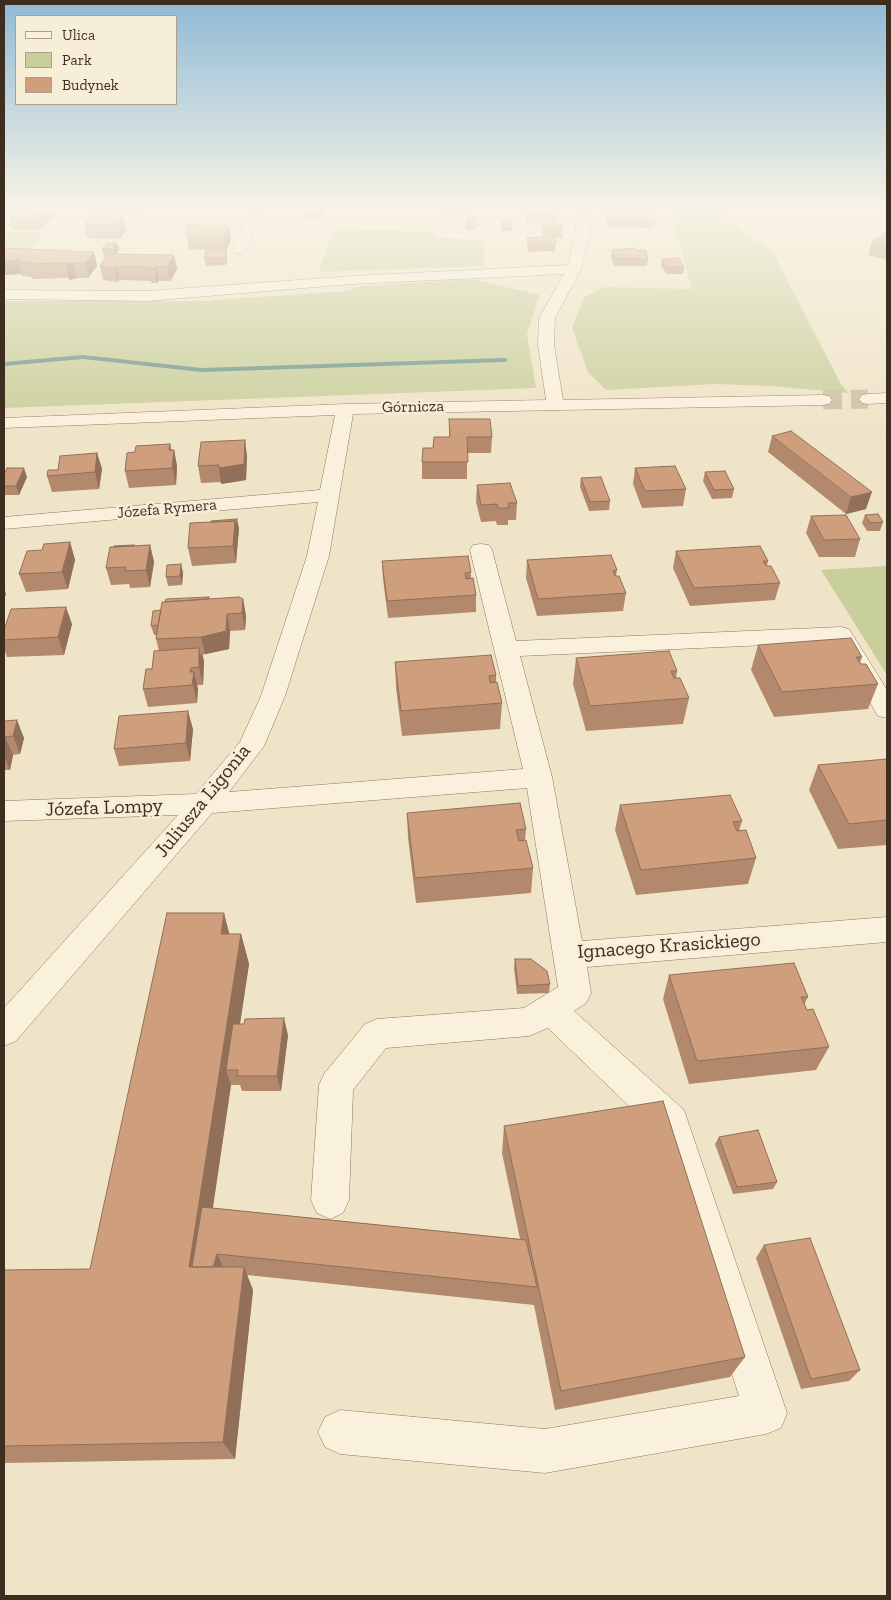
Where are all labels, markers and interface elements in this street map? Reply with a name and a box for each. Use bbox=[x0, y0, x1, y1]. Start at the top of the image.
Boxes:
legend bbox=[15, 15, 178, 105]
text: Ulica bbox=[62, 26, 95, 44]
text: Park bbox=[62, 51, 92, 69]
text: Budynek bbox=[62, 76, 119, 94]
street label: Górnicza bbox=[382, 397, 444, 417]
street label: Józefa Rymera bbox=[116, 495, 218, 523]
street label: Juliusza Ligonia bbox=[150, 740, 256, 862]
street label: Józefa Lompy bbox=[45, 794, 163, 822]
street label: Ignacego Krasickiego bbox=[577, 928, 761, 964]

